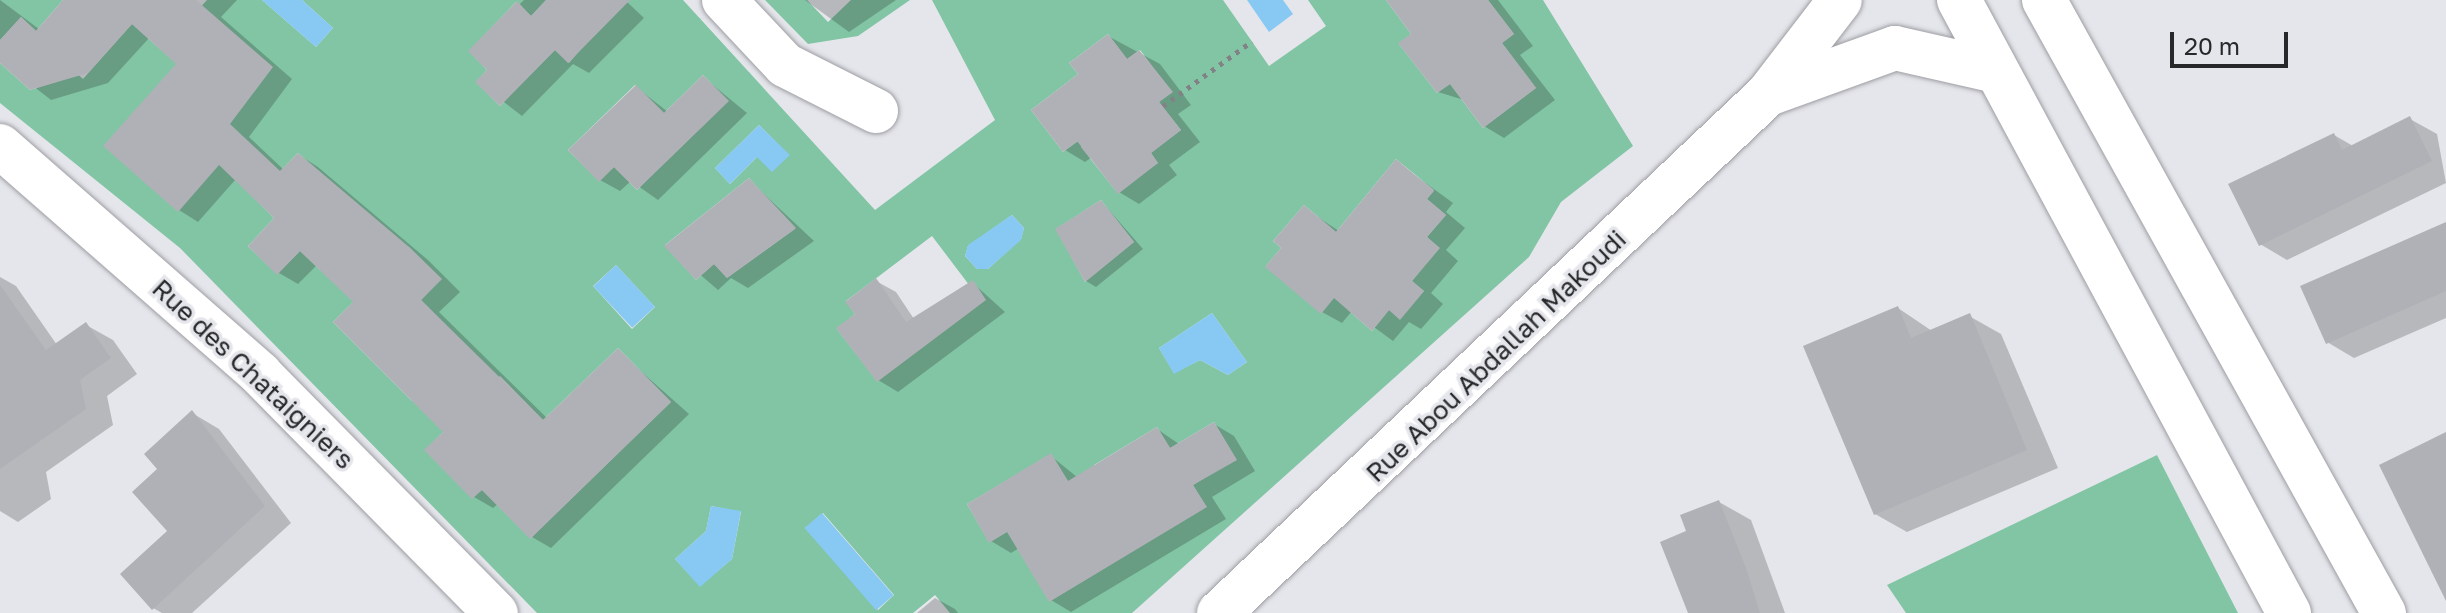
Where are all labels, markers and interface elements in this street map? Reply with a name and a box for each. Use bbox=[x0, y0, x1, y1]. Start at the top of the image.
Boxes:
scale bar bbox=[2174, 16, 2292, 66]
text: 20 m bbox=[2184, 31, 2240, 60]
street label: Rue Abou Abdallah Makoudi bbox=[1360, 224, 1632, 488]
street label: Rue des Chataigniers bbox=[146, 273, 360, 475]

